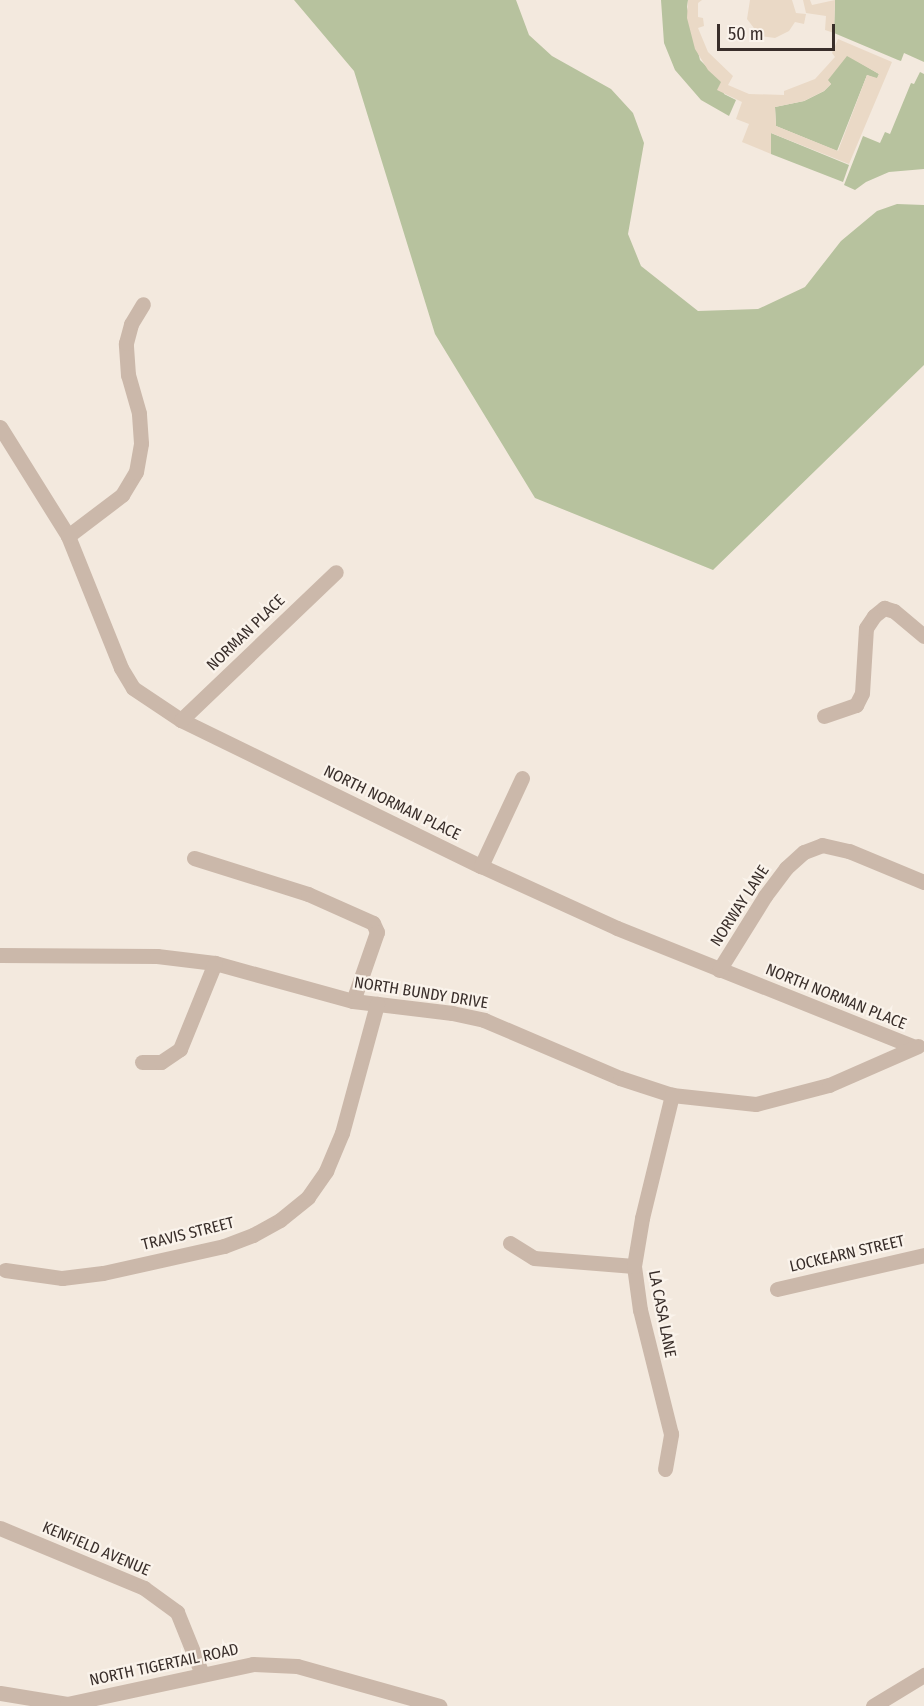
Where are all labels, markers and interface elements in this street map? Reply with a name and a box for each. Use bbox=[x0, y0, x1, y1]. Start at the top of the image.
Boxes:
scale bar bbox=[720, 12, 838, 50]
text: 50 m bbox=[728, 23, 764, 45]
street label: NORMAN PLACE bbox=[203, 591, 289, 675]
street label: NORTH NORMAN PLACE bbox=[320, 761, 464, 845]
street label: NORWAY LANE bbox=[707, 862, 773, 950]
street label: NORTH NORMAN PLACE bbox=[763, 960, 909, 1034]
street label: NORTH BUNDY DRIVE bbox=[353, 973, 489, 1013]
street label: TRAVIS STREET bbox=[140, 1213, 236, 1255]
street label: LOCKEARN STREET bbox=[788, 1231, 906, 1277]
street label: LA CASA LANE bbox=[644, 1269, 680, 1359]
street label: KENFIELD AVENUE bbox=[39, 1518, 153, 1580]
street label: NORTH TIGERTAIL ROAD bbox=[88, 1640, 240, 1690]

